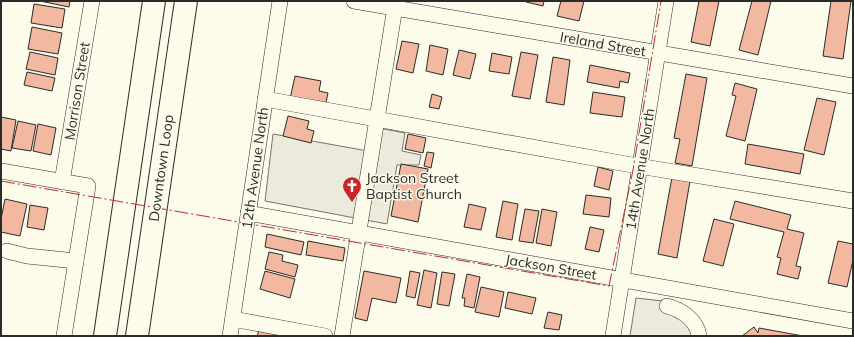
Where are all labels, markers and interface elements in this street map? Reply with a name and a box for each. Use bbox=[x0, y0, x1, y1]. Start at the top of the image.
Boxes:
street label: Ireland Street bbox=[559, 28, 647, 60]
street label: Morrison Street bbox=[60, 41, 94, 141]
street label: 12th Avenue North bbox=[238, 106, 272, 230]
street label: 14th Avenue North bbox=[621, 107, 659, 231]
street label: Downtown Loop bbox=[145, 114, 177, 222]
place label: Jackson Street Baptist Church bbox=[366, 169, 462, 203]
church icon: Jackson Street Baptist Church bbox=[341, 175, 363, 203]
street label: Jackson Street bbox=[504, 250, 598, 284]

